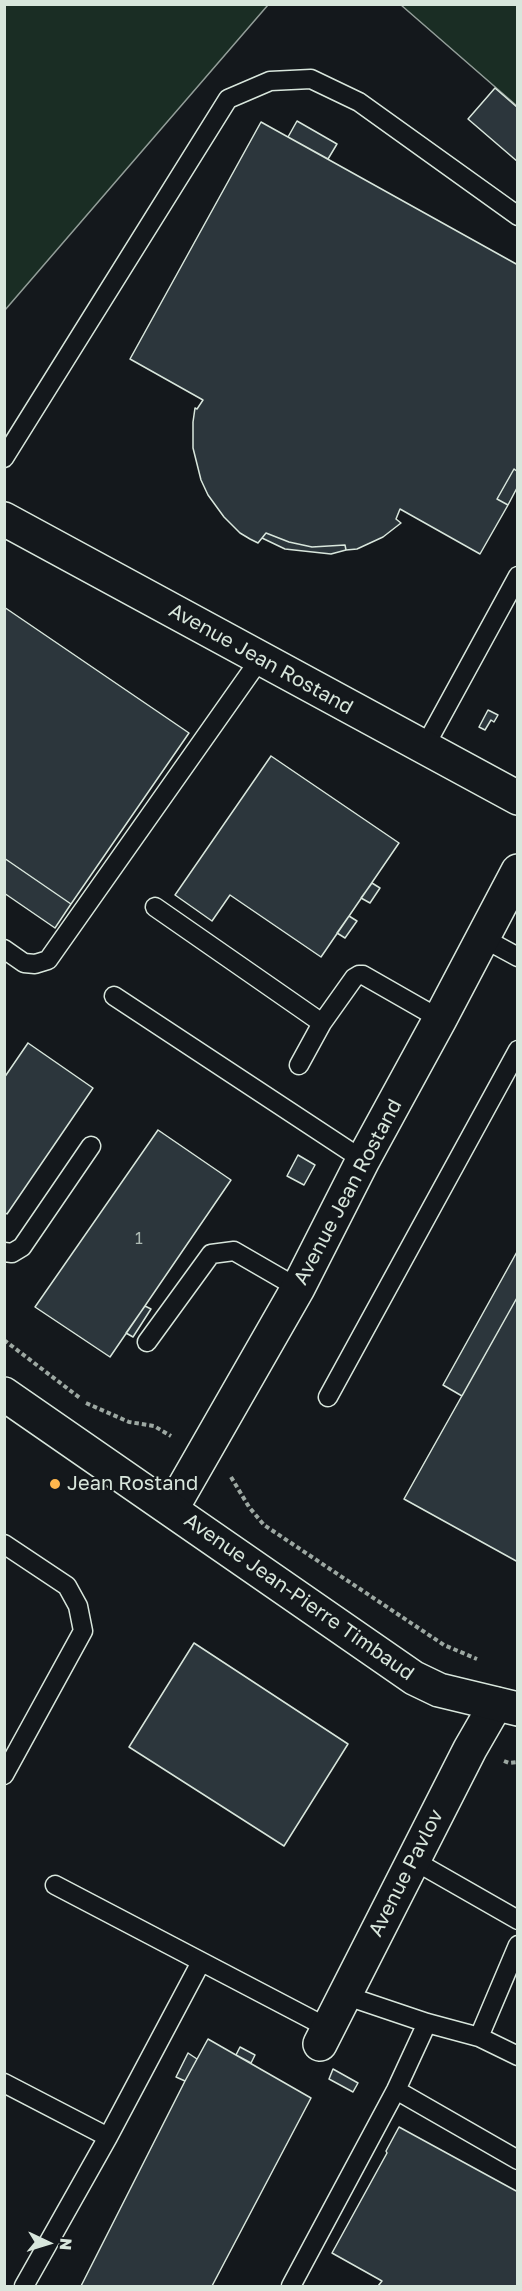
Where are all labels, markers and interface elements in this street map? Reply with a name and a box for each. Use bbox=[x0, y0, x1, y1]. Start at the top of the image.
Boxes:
street label: Avenue Jean Rostand bbox=[165, 598, 357, 720]
street label: Avenue Jean Rostand bbox=[289, 1095, 407, 1289]
house number: 1 bbox=[135, 1229, 143, 1249]
place label: Jean Rostand bbox=[67, 1472, 198, 1496]
marker: Jean Rostand bbox=[48, 1477, 62, 1491]
street label: Avenue Jean-Pierre Timbaud bbox=[179, 1508, 419, 1686]
street label: Avenue Pavlov bbox=[364, 1805, 448, 1941]
north arrow bbox=[18, 2213, 78, 2273]
text: N bbox=[56, 2237, 76, 2251]

